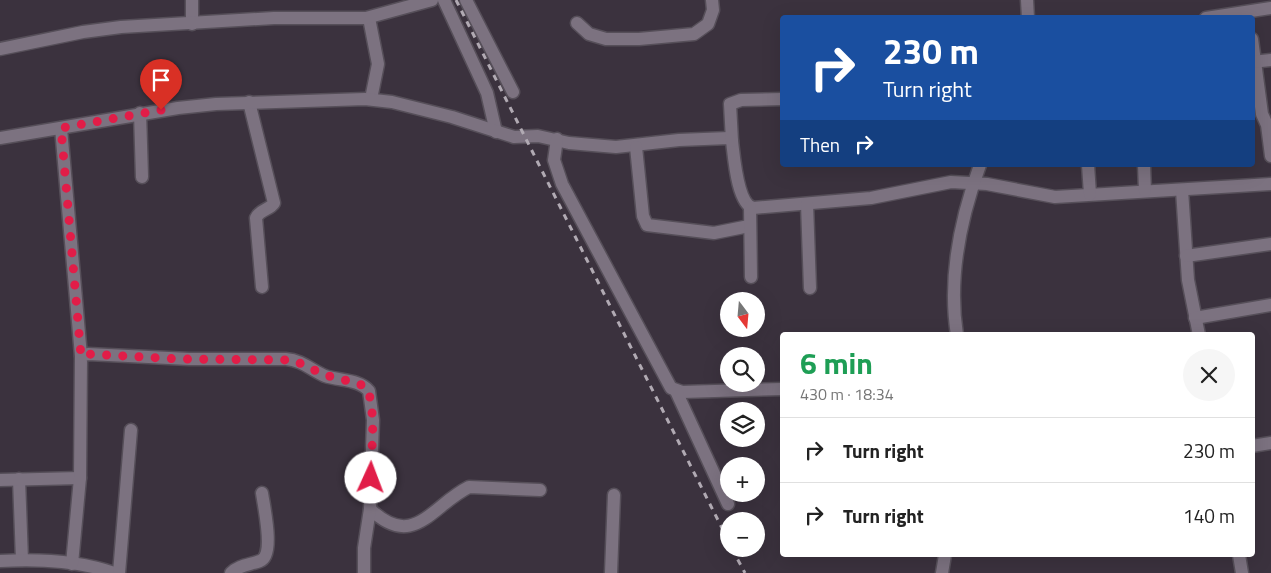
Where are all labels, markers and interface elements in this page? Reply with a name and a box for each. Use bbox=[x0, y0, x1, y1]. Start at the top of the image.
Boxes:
text: 230 m bbox=[883, 24, 979, 78]
icon: right bbox=[800, 35, 865, 100]
pin bbox=[140, 59, 182, 110]
icon: arrive bbox=[147, 66, 175, 94]
text: Turn right bbox=[883, 72, 972, 106]
text: Then bbox=[800, 130, 840, 159]
icon: right bbox=[850, 130, 878, 158]
north arrow bbox=[720, 292, 765, 338]
map controls bbox=[720, 292, 765, 557]
text: 6 min bbox=[800, 340, 873, 386]
button: search bbox=[720, 347, 765, 392]
button: close bbox=[1183, 349, 1235, 401]
text: 430 m · 18:34 bbox=[800, 382, 894, 406]
button: layers bbox=[720, 402, 765, 447]
icon: right bbox=[800, 436, 828, 464]
text: Turn right bbox=[843, 436, 924, 465]
text: 230 m bbox=[1183, 436, 1235, 465]
position arrow bbox=[344, 451, 396, 503]
button: + bbox=[720, 457, 765, 502]
icon: right bbox=[800, 501, 828, 529]
text: Turn right bbox=[843, 501, 924, 530]
text: 140 m bbox=[1183, 501, 1235, 530]
button: − bbox=[720, 512, 765, 557]

